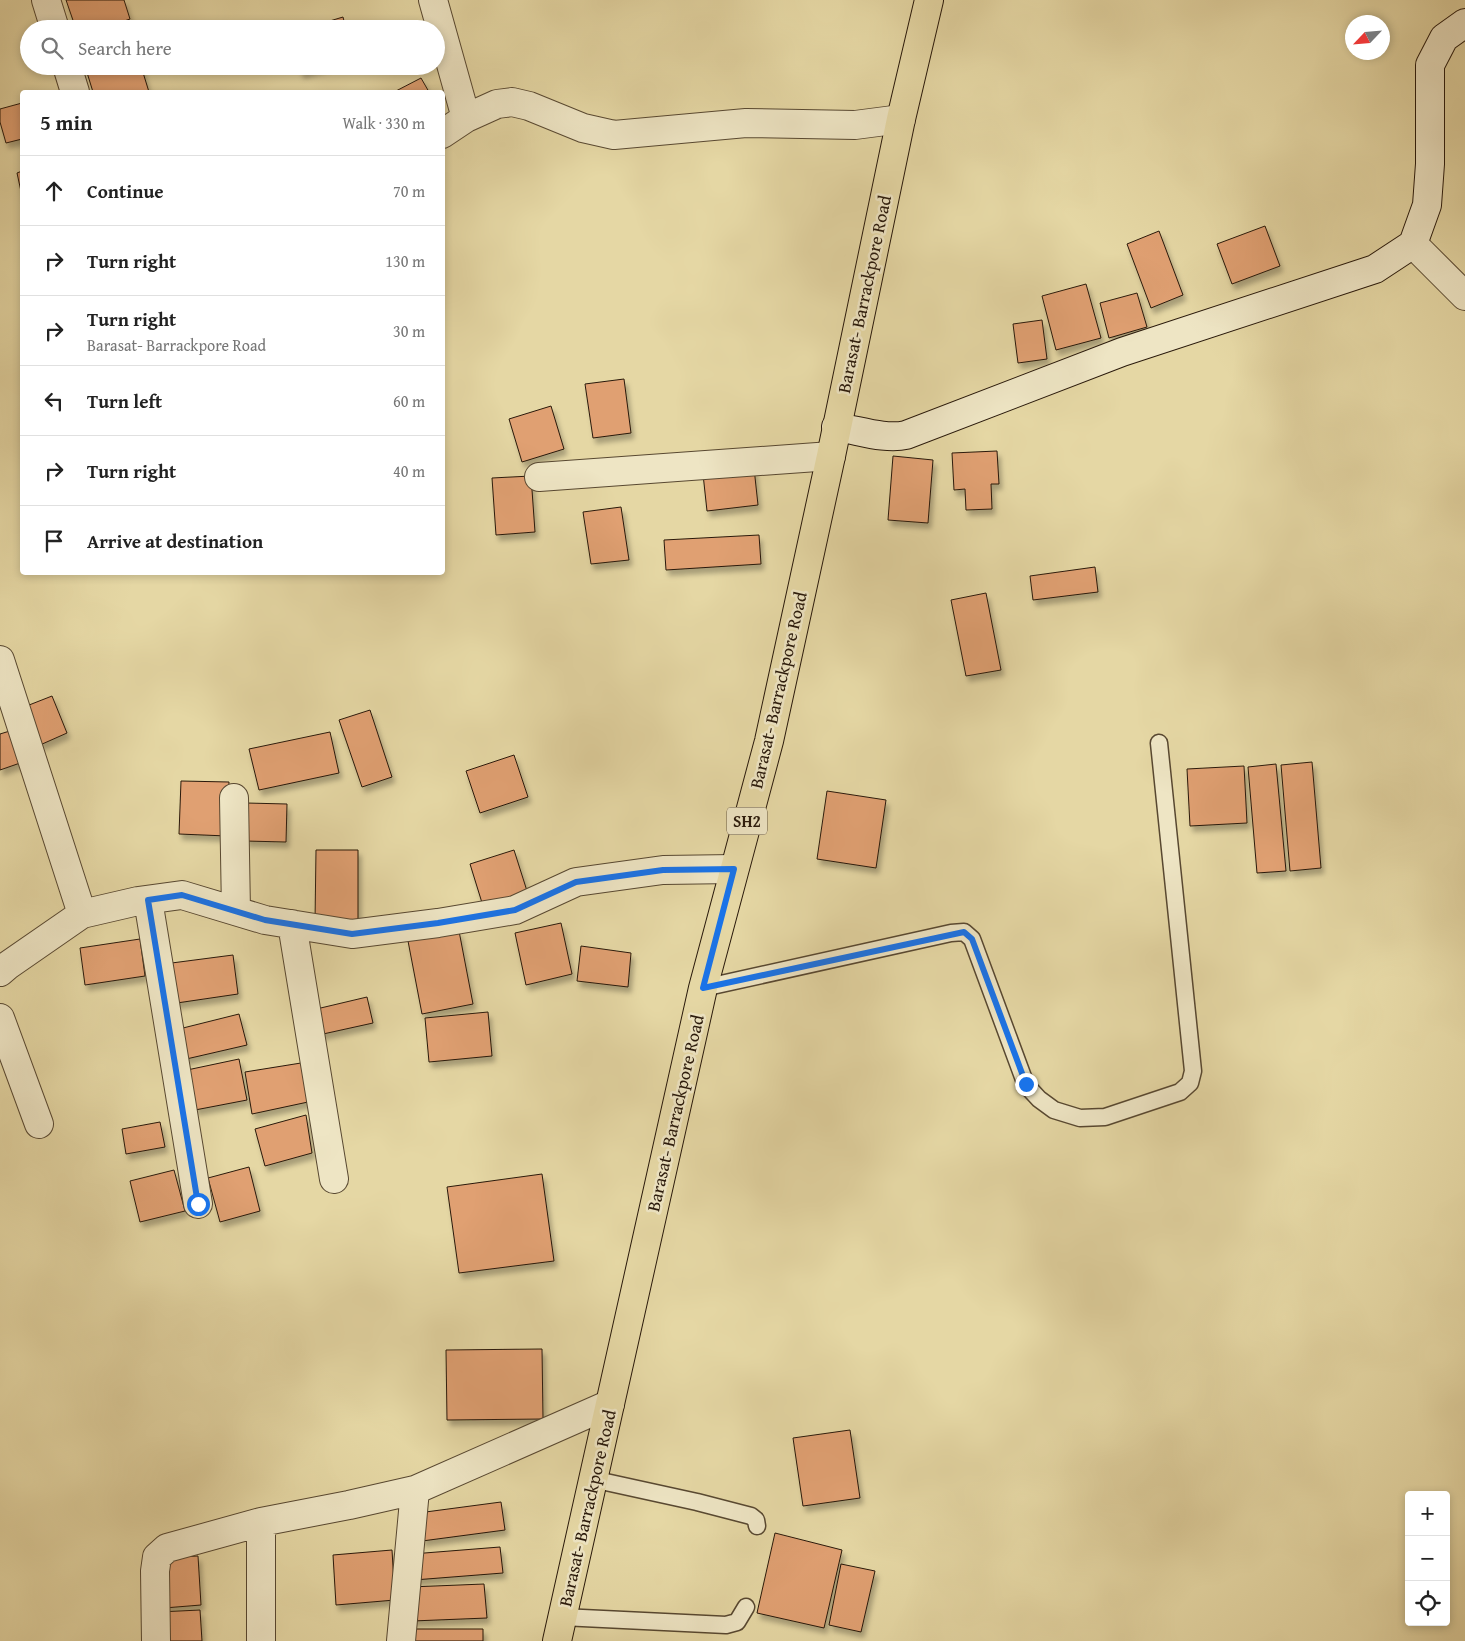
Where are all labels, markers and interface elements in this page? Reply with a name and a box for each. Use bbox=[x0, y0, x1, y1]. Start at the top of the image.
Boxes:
north arrow bbox=[1345, 15, 1390, 60]
search box bbox=[20, 20, 445, 75]
icon: search bbox=[38, 34, 66, 62]
text: Search here bbox=[78, 34, 172, 62]
text: 5 min bbox=[40, 107, 92, 138]
text: Walk · 330 m bbox=[342, 111, 425, 135]
icon: ahead bbox=[40, 177, 68, 205]
text: Continue bbox=[87, 177, 164, 205]
text: 70 m bbox=[393, 179, 425, 203]
street label: Barasat- Barrackpore Road bbox=[830, 192, 898, 395]
icon: right bbox=[40, 247, 68, 275]
text: Turn right bbox=[87, 247, 176, 275]
text: 130 m bbox=[385, 249, 425, 273]
text: Turn right bbox=[87, 305, 176, 333]
icon: right bbox=[40, 317, 68, 345]
text: 30 m bbox=[393, 319, 425, 343]
text: Barasat- Barrackpore Road bbox=[87, 333, 266, 357]
icon: left bbox=[40, 387, 68, 415]
text: Turn left bbox=[87, 387, 162, 415]
text: 60 m bbox=[393, 389, 425, 413]
icon: right bbox=[40, 457, 68, 485]
text: Turn right bbox=[87, 457, 176, 485]
text: 40 m bbox=[393, 459, 425, 483]
icon: arrive bbox=[40, 527, 68, 555]
text: Arrive at destination bbox=[87, 527, 263, 555]
street label: Barasat- Barrackpore Road bbox=[742, 588, 814, 791]
road number: SH2 bbox=[727, 808, 767, 834]
street label: Barasat- Barrackpore Road bbox=[639, 1011, 711, 1214]
route end bbox=[1015, 1073, 1038, 1096]
route start bbox=[187, 1193, 210, 1216]
street label: Barasat- Barrackpore Road bbox=[551, 1406, 623, 1609]
map controls bbox=[1405, 1491, 1450, 1626]
button: + bbox=[1405, 1491, 1450, 1536]
button: − bbox=[1405, 1536, 1450, 1581]
button: locate bbox=[1405, 1581, 1450, 1626]

